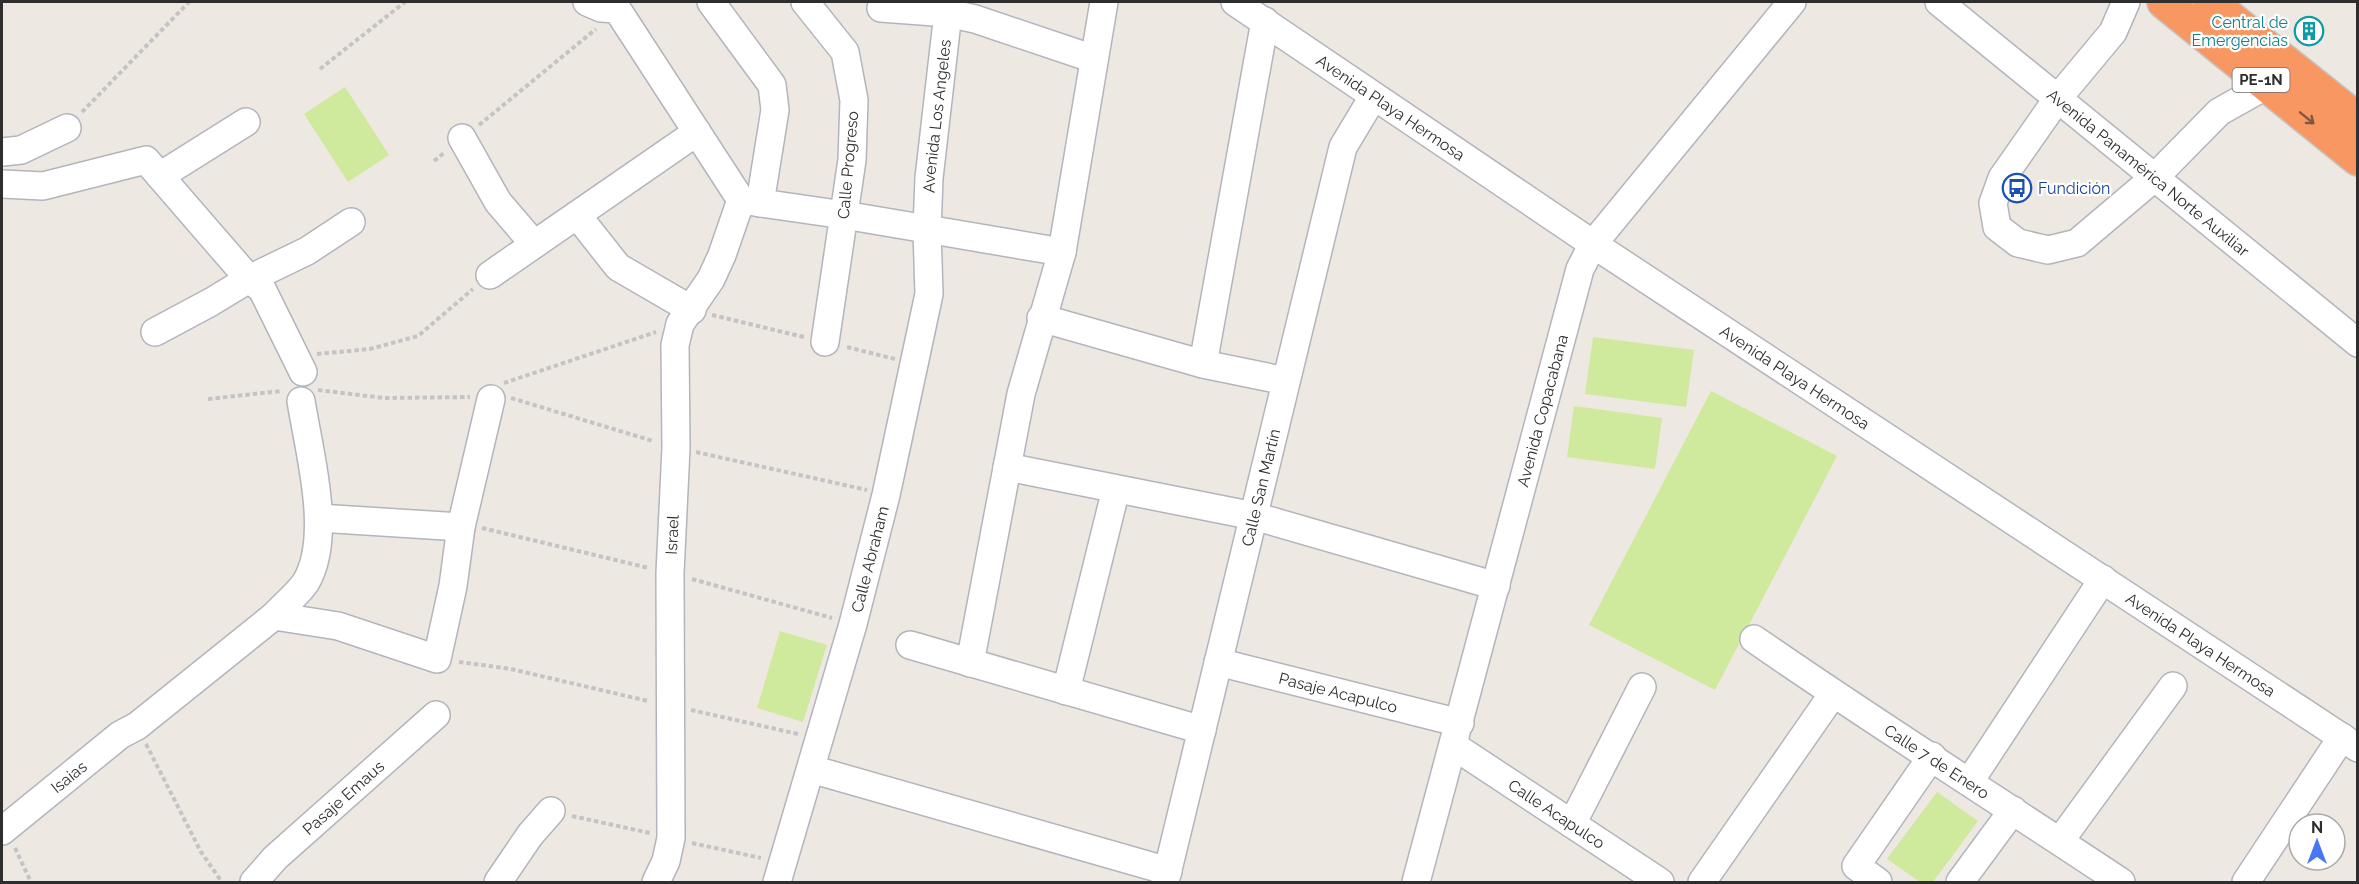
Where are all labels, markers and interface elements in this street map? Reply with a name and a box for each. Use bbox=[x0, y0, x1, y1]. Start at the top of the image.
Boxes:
place label: Central de Emergencias bbox=[2192, 13, 2288, 50]
building icon: Central de Emergencias bbox=[2293, 15, 2325, 47]
street label: Avenida Los Angeles bbox=[919, 38, 954, 193]
street label: Avenida Playa Hermosa bbox=[1313, 50, 1469, 164]
road number: PE-1N bbox=[2232, 68, 2290, 92]
street label: Avenida Panamérica Norte Auxiliar bbox=[2044, 85, 2253, 260]
street label: Calle Progreso bbox=[834, 110, 862, 220]
one-way arrow bbox=[2299, 111, 2315, 124]
bus stop icon: Fundición bbox=[2001, 172, 2033, 204]
place label: Fundición bbox=[2038, 179, 2110, 198]
street label: Avenida Playa Hermosa bbox=[1717, 321, 1873, 433]
street label: Avenida Copacabana bbox=[1513, 332, 1572, 489]
street label: Calle San Martín bbox=[1237, 427, 1284, 548]
street label: Calle Abraham bbox=[847, 504, 892, 614]
street label: Israel bbox=[661, 514, 682, 555]
street label: Avenida Playa Hermosa bbox=[2123, 588, 2279, 701]
street label: Pasaje Acapulco bbox=[1277, 668, 1400, 716]
street label: Calle 7 de Enero bbox=[1881, 720, 1993, 803]
street label: Isaias bbox=[47, 756, 91, 797]
street label: Pasaje Emaus bbox=[298, 756, 388, 839]
street label: Calle Acapulco bbox=[1505, 775, 1608, 852]
north arrow bbox=[2287, 812, 2347, 872]
text: N bbox=[2311, 818, 2323, 837]

